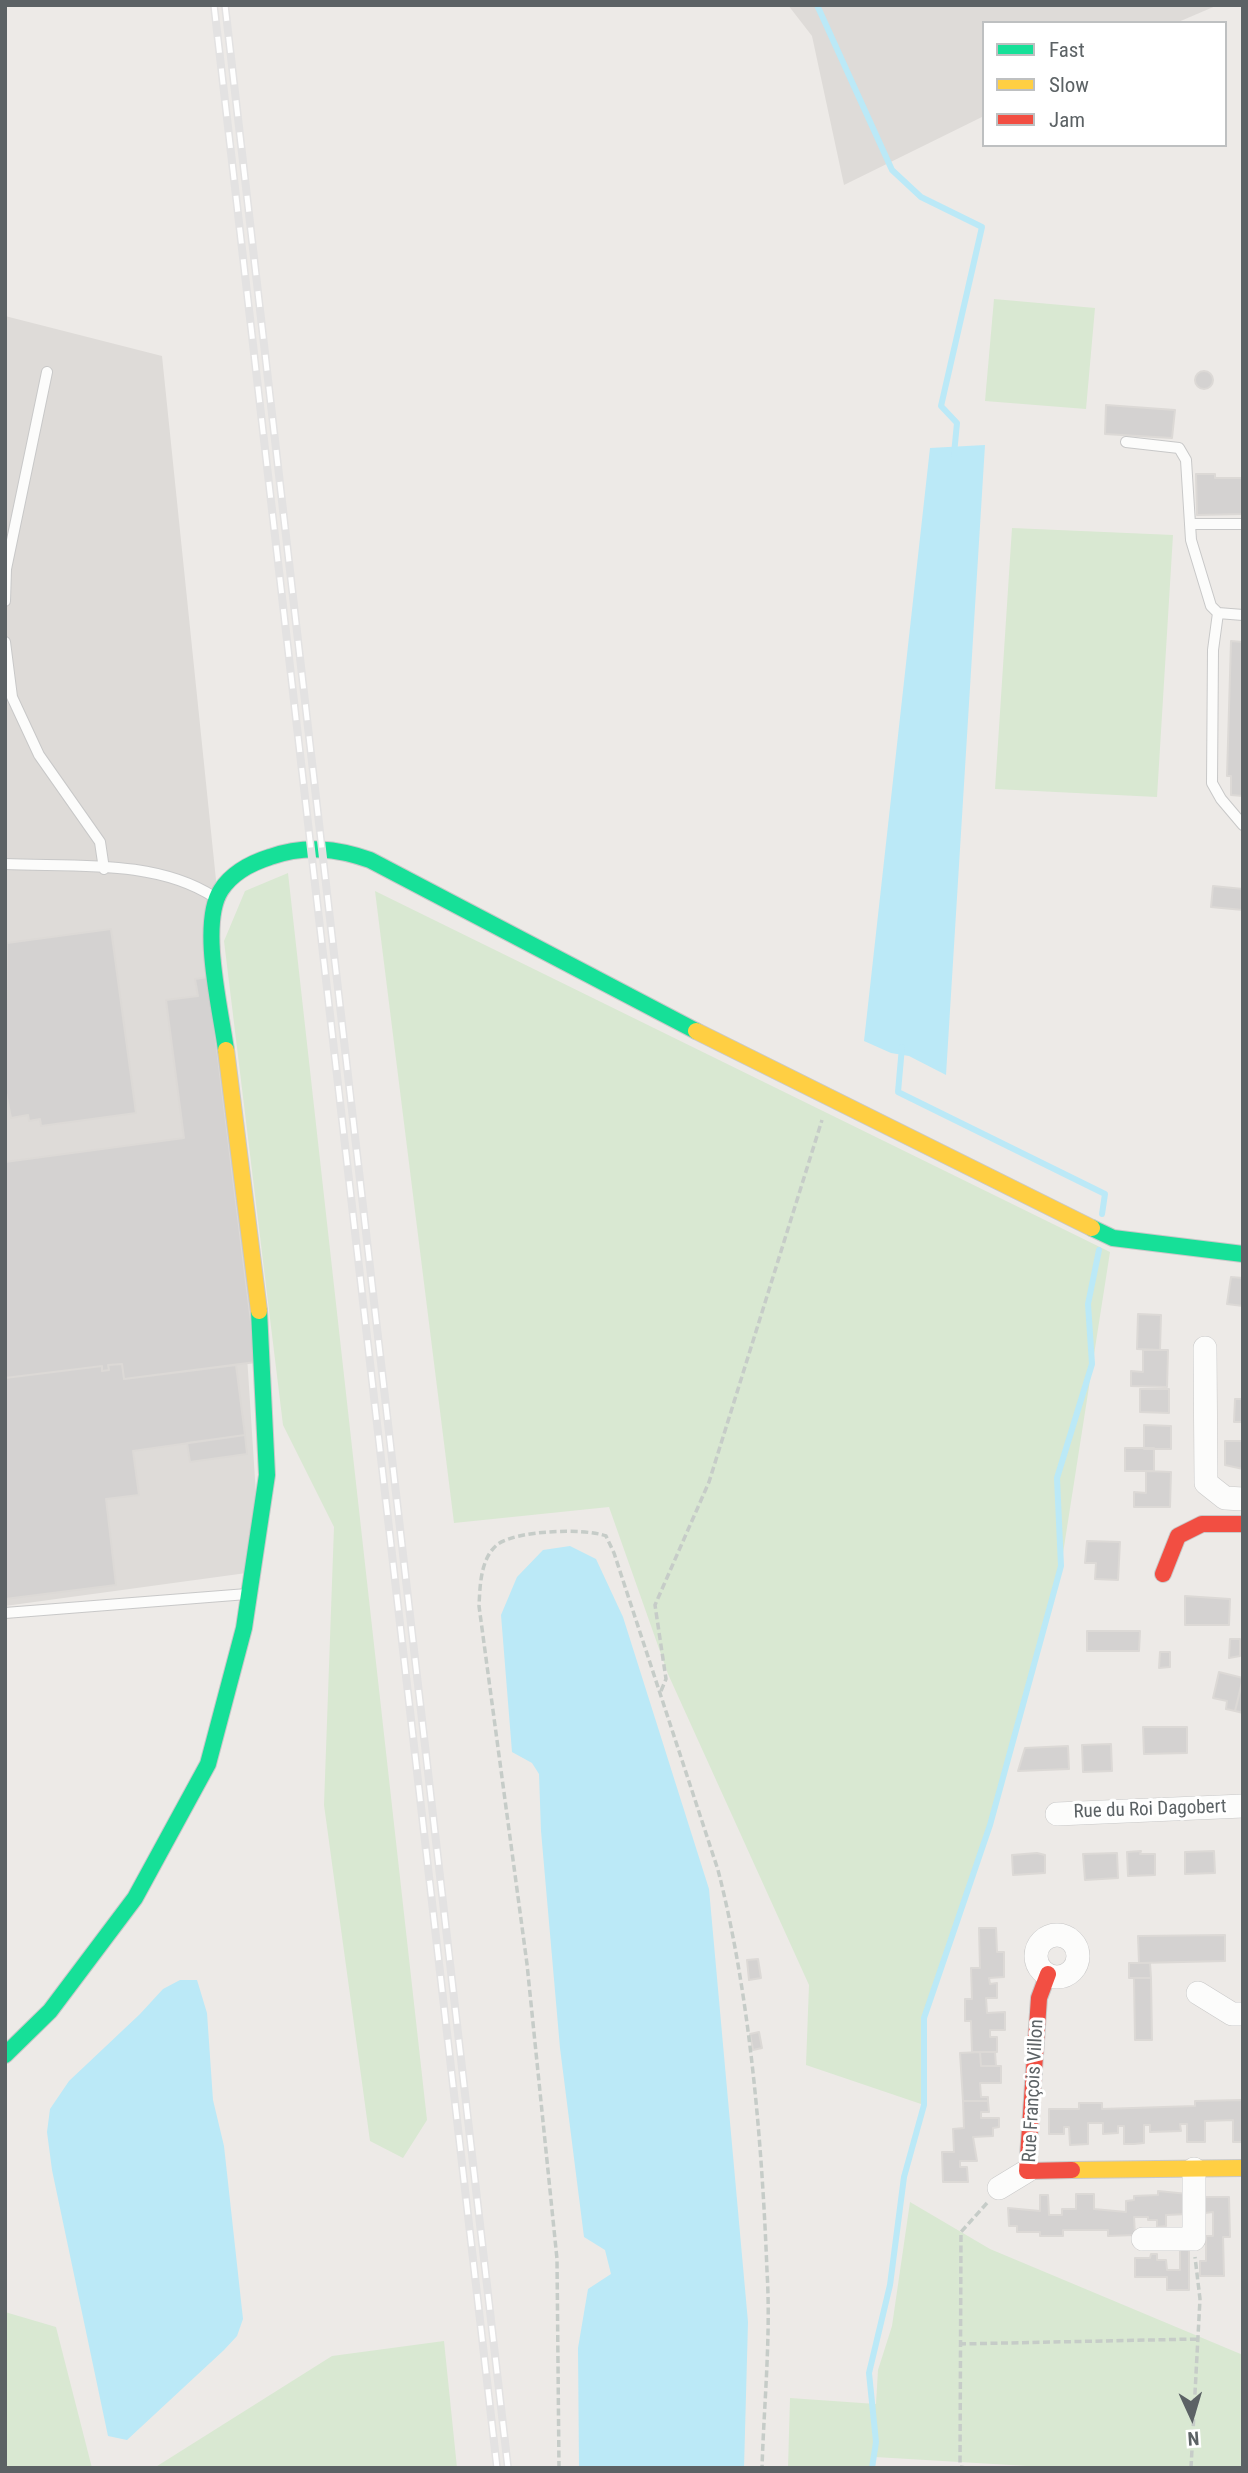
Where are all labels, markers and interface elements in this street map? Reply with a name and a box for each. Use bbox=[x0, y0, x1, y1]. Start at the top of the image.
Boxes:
legend bbox=[982, 21, 1227, 147]
text: Fast bbox=[1049, 38, 1085, 62]
text: Slow bbox=[1049, 73, 1089, 97]
text: Jam bbox=[1049, 108, 1085, 132]
street label: Rue du Roi Dagobert bbox=[1073, 1796, 1227, 1824]
street label: Rue François Villon bbox=[1019, 2019, 1049, 2163]
north arrow bbox=[1157, 2382, 1227, 2452]
text: N bbox=[1187, 2427, 1200, 2450]

